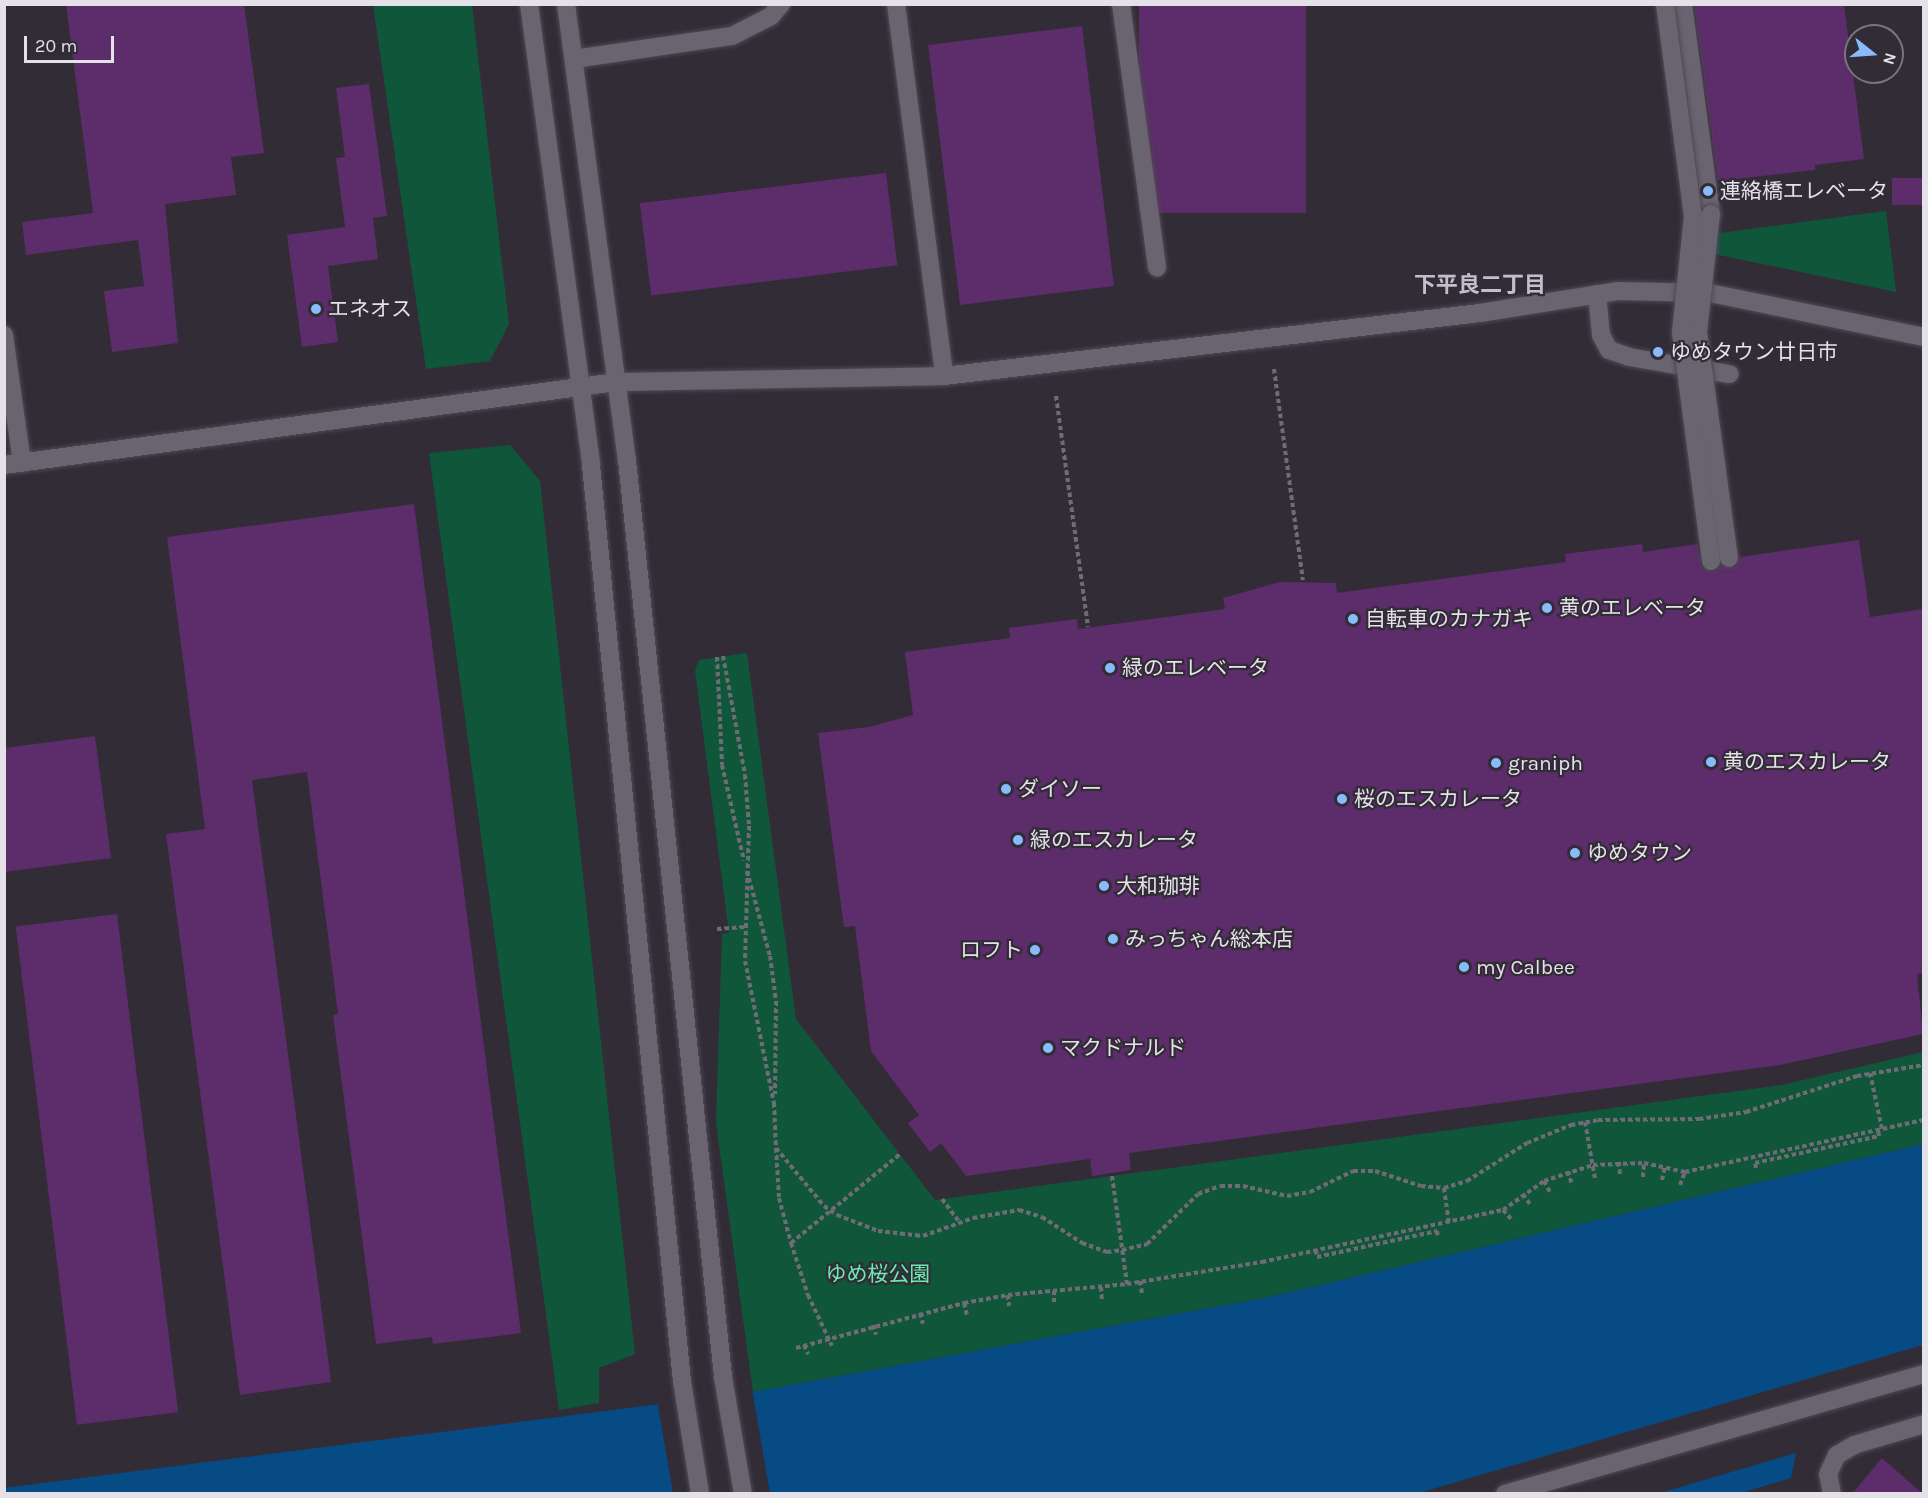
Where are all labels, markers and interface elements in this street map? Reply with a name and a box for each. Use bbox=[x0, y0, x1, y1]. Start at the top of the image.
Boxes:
scale bar bbox=[27, 24, 117, 62]
north arrow bbox=[1844, 24, 1904, 84]
text: 20 m bbox=[35, 35, 77, 57]
text: N bbox=[1879, 51, 1901, 67]
place label: 連絡橋エレベータ bbox=[1720, 178, 1888, 204]
marker: 連絡橋エレベータ bbox=[1701, 184, 1715, 198]
district label: 下平良二丁目 bbox=[1414, 273, 1546, 299]
place label: エネオス bbox=[328, 296, 412, 322]
marker: エネオス bbox=[309, 302, 323, 316]
place label: ゆめタウン廿日市 bbox=[1670, 339, 1838, 365]
marker: ゆめタウン廿日市 bbox=[1651, 345, 1665, 359]
place label: 黄のエレベータ bbox=[1559, 595, 1706, 621]
marker: 黄のエレベータ bbox=[1540, 601, 1554, 615]
place label: 自転車のカナガキ bbox=[1365, 606, 1533, 632]
marker: 自転車のカナガキ bbox=[1346, 612, 1360, 626]
place label: 緑のエレベータ bbox=[1122, 655, 1269, 681]
marker: 緑のエレベータ bbox=[1103, 661, 1117, 675]
place label: 黄のエスカレータ bbox=[1723, 749, 1891, 775]
place label: graniph bbox=[1508, 750, 1583, 776]
marker: 黄のエスカレータ bbox=[1704, 755, 1718, 769]
marker: graniph bbox=[1489, 756, 1503, 770]
place label: ダイソー bbox=[1018, 776, 1102, 802]
marker: ダイソー bbox=[999, 782, 1013, 796]
place label: 桜のエスカレータ bbox=[1354, 786, 1522, 812]
marker: 桜のエスカレータ bbox=[1335, 792, 1349, 806]
place label: 緑のエスカレータ bbox=[1030, 827, 1198, 853]
marker: 緑のエスカレータ bbox=[1011, 833, 1025, 847]
place label: ゆめタウン bbox=[1587, 840, 1692, 866]
marker: ゆめタウン bbox=[1568, 846, 1582, 860]
place label: 大和珈琲 bbox=[1116, 873, 1200, 899]
marker: 大和珈琲 bbox=[1097, 879, 1111, 893]
place label: みっちゃん総本店 bbox=[1125, 926, 1293, 952]
marker: みっちゃん総本店 bbox=[1106, 932, 1120, 946]
place label: ロフト bbox=[960, 937, 1023, 963]
marker: ロフト bbox=[1028, 943, 1042, 957]
place label: my Calbee bbox=[1476, 954, 1575, 980]
marker: my Calbee bbox=[1457, 960, 1471, 974]
place label: マクドナルド bbox=[1060, 1035, 1186, 1061]
marker: マクドナルド bbox=[1041, 1041, 1055, 1055]
park label: ゆめ桜公園 bbox=[826, 1261, 930, 1287]

